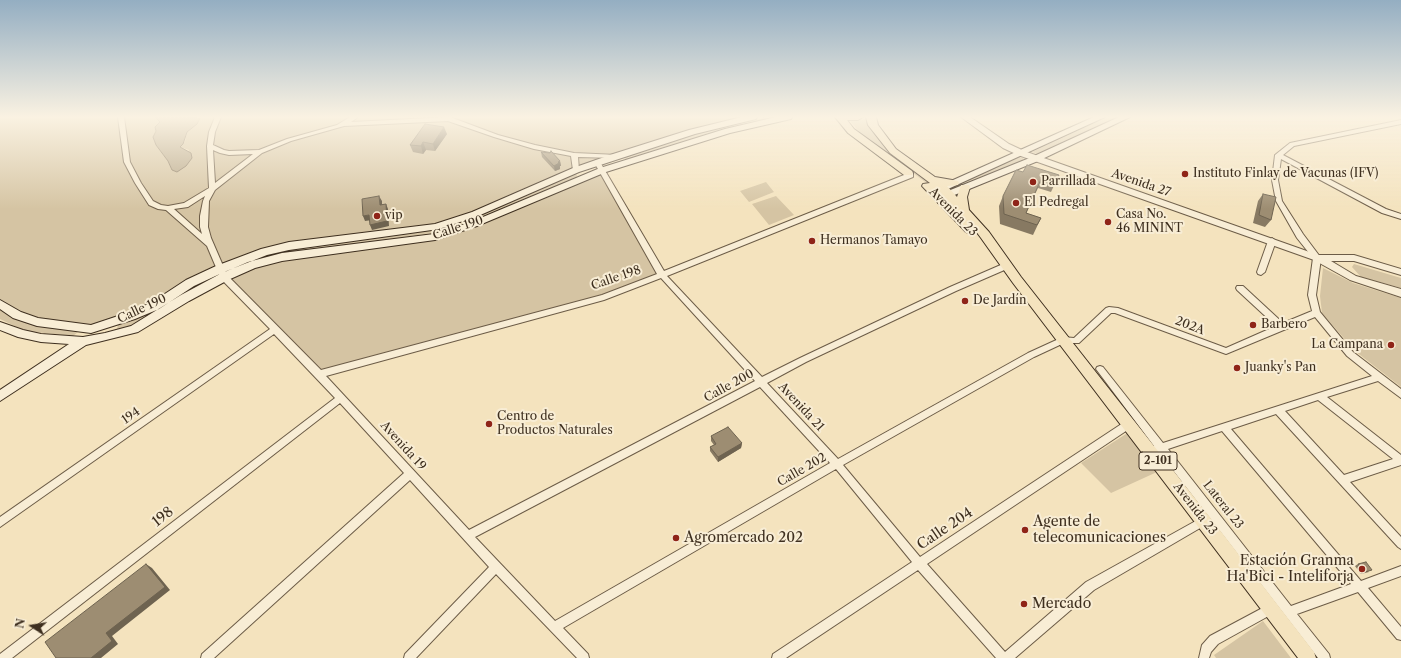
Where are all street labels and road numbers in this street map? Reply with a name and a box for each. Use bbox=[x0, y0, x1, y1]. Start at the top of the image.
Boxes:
street label: Avenida 27 bbox=[1109, 166, 1173, 200]
street label: Avenida 23 bbox=[926, 185, 980, 239]
street label: Calle 190 bbox=[431, 213, 485, 243]
street label: Calle 198 bbox=[589, 263, 643, 293]
street label: Calle 190 bbox=[115, 291, 169, 327]
street label: 202A bbox=[1173, 314, 1207, 338]
street label: Calle 200 bbox=[702, 366, 756, 406]
street label: Avenida 21 bbox=[775, 380, 827, 434]
street label: 194 bbox=[119, 405, 143, 427]
street label: Avenida 19 bbox=[377, 418, 429, 474]
street label: Calle 202 bbox=[775, 450, 829, 490]
road number: 2-101 bbox=[1139, 452, 1177, 470]
street label: Lateral 23 bbox=[1200, 478, 1246, 532]
street label: Avenida 23 bbox=[1170, 480, 1220, 538]
street label: 198 bbox=[149, 503, 177, 531]
street label: Calle 204 bbox=[914, 504, 976, 554]

